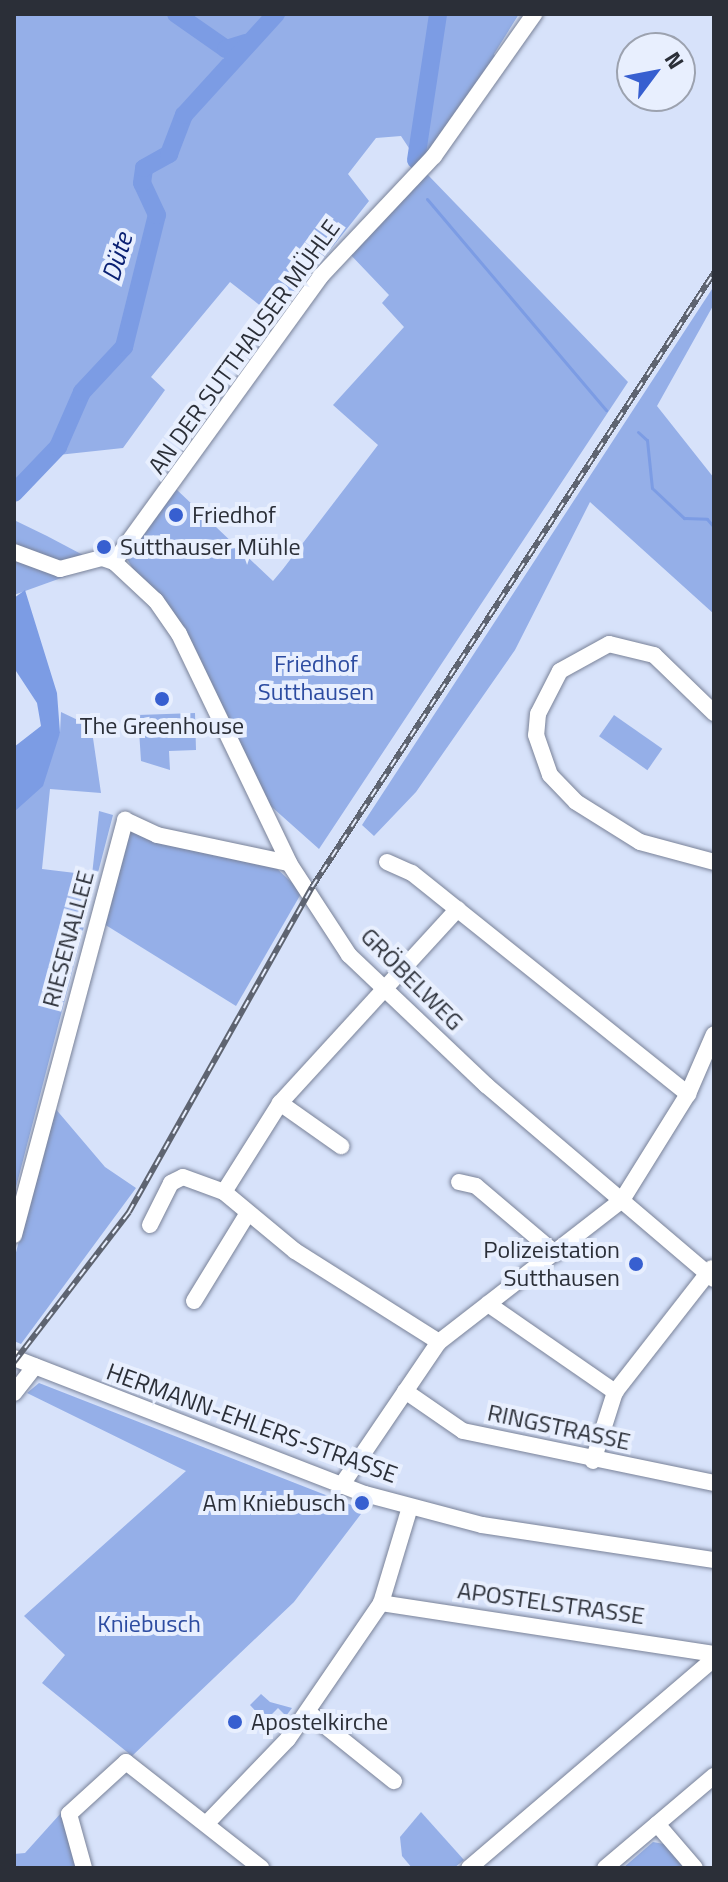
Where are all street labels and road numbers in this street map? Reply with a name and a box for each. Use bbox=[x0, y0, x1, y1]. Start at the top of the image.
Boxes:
street label: AN DER SUTTHAUSER MÜHLE bbox=[142, 214, 346, 480]
street label: RIESENALLEE bbox=[36, 868, 100, 1010]
street label: GRÖBELWEG bbox=[355, 922, 469, 1036]
street label: HERMANN-EHLERS-STRASSE bbox=[103, 1357, 401, 1489]
street label: RINGSTRASSE bbox=[485, 1398, 633, 1456]
street label: APOSTELSTRASSE bbox=[456, 1576, 646, 1630]

